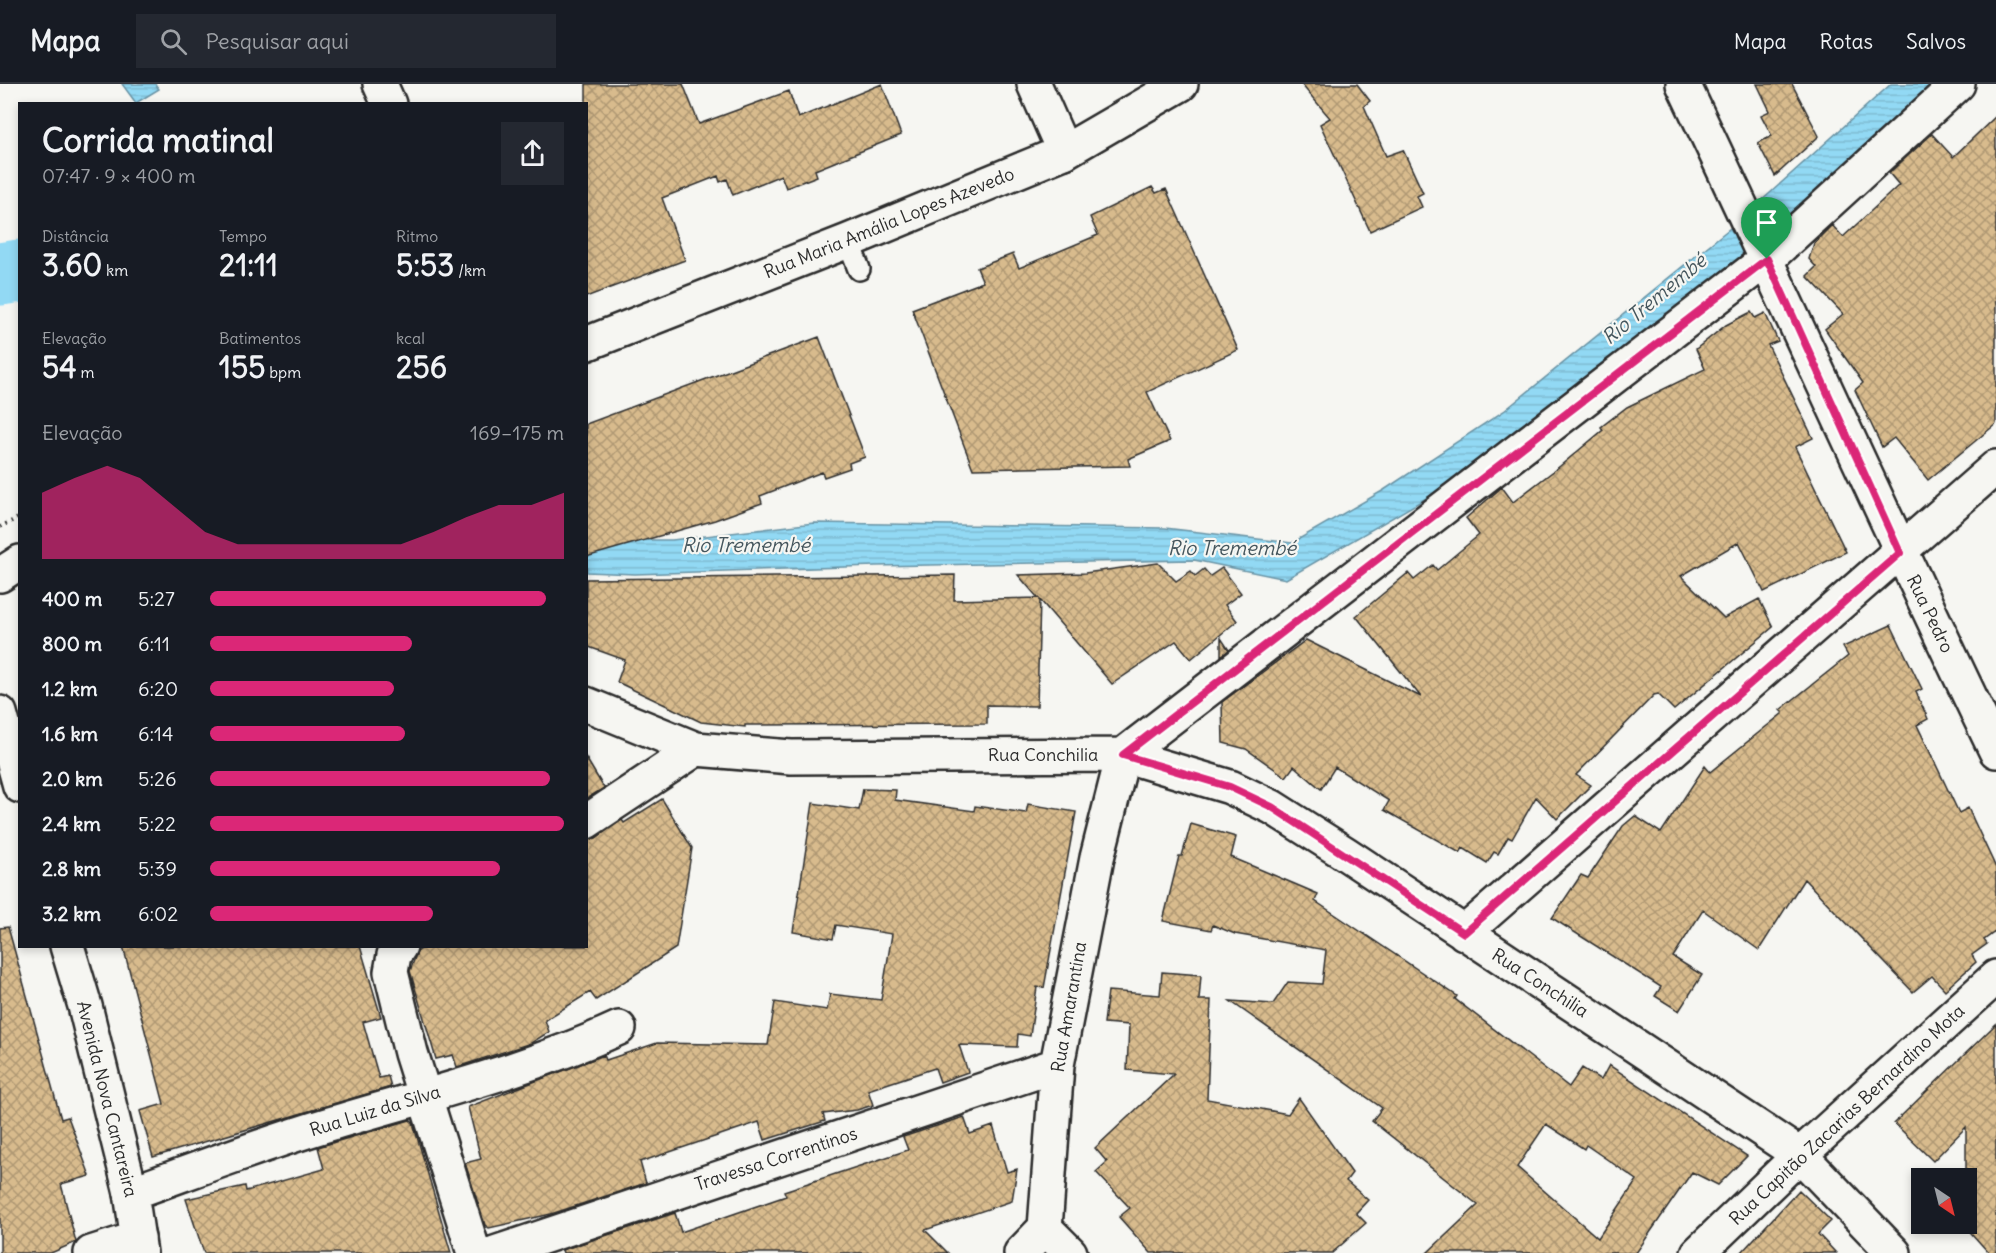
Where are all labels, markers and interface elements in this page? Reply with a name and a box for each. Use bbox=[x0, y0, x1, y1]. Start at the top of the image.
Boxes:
search box bbox=[136, 14, 556, 68]
text: Mapa bbox=[30, 23, 100, 59]
icon: search bbox=[157, 25, 190, 58]
text: Pesquisar aqui bbox=[205, 27, 349, 55]
text: Mapa bbox=[1734, 28, 1787, 55]
text: Rotas bbox=[1820, 28, 1873, 55]
text: Salvos bbox=[1906, 28, 1966, 55]
text: Corrida matinal bbox=[42, 119, 274, 161]
button: share bbox=[501, 122, 564, 185]
street label: Rua Maria Amália Lopes Azevedo bbox=[760, 162, 1017, 283]
text: 07:47 · 9 × 400 m bbox=[42, 163, 196, 188]
pin bbox=[1741, 197, 1792, 259]
icon: arrive bbox=[1750, 206, 1783, 239]
text: Distância bbox=[42, 226, 109, 246]
text: Tempo bbox=[219, 226, 267, 246]
text: Ritmo bbox=[396, 226, 438, 246]
text: 3.60 bbox=[42, 246, 102, 284]
text: 21:11 bbox=[219, 246, 278, 284]
text: 5:53 bbox=[396, 246, 454, 284]
water label: Rio Tremembé bbox=[1596, 247, 1712, 349]
text: km bbox=[102, 260, 128, 280]
text: /km bbox=[454, 260, 486, 280]
text: Elevação bbox=[42, 328, 106, 348]
text: Batimentos bbox=[219, 328, 301, 348]
text: kcal bbox=[396, 328, 425, 348]
text: 54 bbox=[42, 348, 77, 386]
text: 155 bbox=[219, 348, 265, 386]
text: 256 bbox=[396, 348, 447, 386]
text: m bbox=[77, 362, 94, 382]
text: bpm bbox=[265, 362, 301, 382]
text: Elevação bbox=[42, 420, 123, 445]
text: 169–175 m bbox=[470, 420, 564, 445]
water label: Rio Tremembé bbox=[682, 532, 811, 557]
water label: Rio Tremembé bbox=[1168, 535, 1297, 560]
street label: Rua Pedro bbox=[1902, 571, 1959, 657]
text: 400 m bbox=[42, 586, 102, 611]
text: 5:27 bbox=[138, 586, 175, 611]
text: 800 m bbox=[42, 631, 102, 656]
text: 6:11 bbox=[138, 631, 170, 656]
text: 1.2 km bbox=[42, 676, 98, 701]
text: 6:20 bbox=[138, 676, 178, 701]
text: 1.6 km bbox=[42, 721, 98, 746]
text: 6:14 bbox=[138, 721, 174, 746]
street label: Rua Conchilia bbox=[988, 743, 1098, 766]
text: 2.0 km bbox=[42, 766, 103, 791]
text: 5:26 bbox=[138, 766, 177, 791]
text: 2.4 km bbox=[42, 811, 101, 836]
text: 5:22 bbox=[138, 811, 176, 836]
text: 2.8 km bbox=[42, 856, 101, 881]
text: 5:39 bbox=[138, 856, 177, 881]
text: 3.2 km bbox=[42, 901, 101, 926]
text: 6:02 bbox=[138, 901, 178, 926]
street label: Rua Amarantina bbox=[1046, 940, 1091, 1074]
street label: Rua Conchilia bbox=[1488, 943, 1593, 1022]
street label: Avenida Nova Cantareira bbox=[72, 998, 143, 1199]
street label: Rua Capitão Zacarias Bernardino Mota bbox=[1724, 999, 1969, 1230]
street label: Rua Luiz da Silva bbox=[307, 1080, 443, 1141]
street label: Travessa Correntinos bbox=[692, 1121, 860, 1196]
north arrow bbox=[1911, 1168, 1977, 1234]
map controls bbox=[1911, 1168, 1977, 1234]

